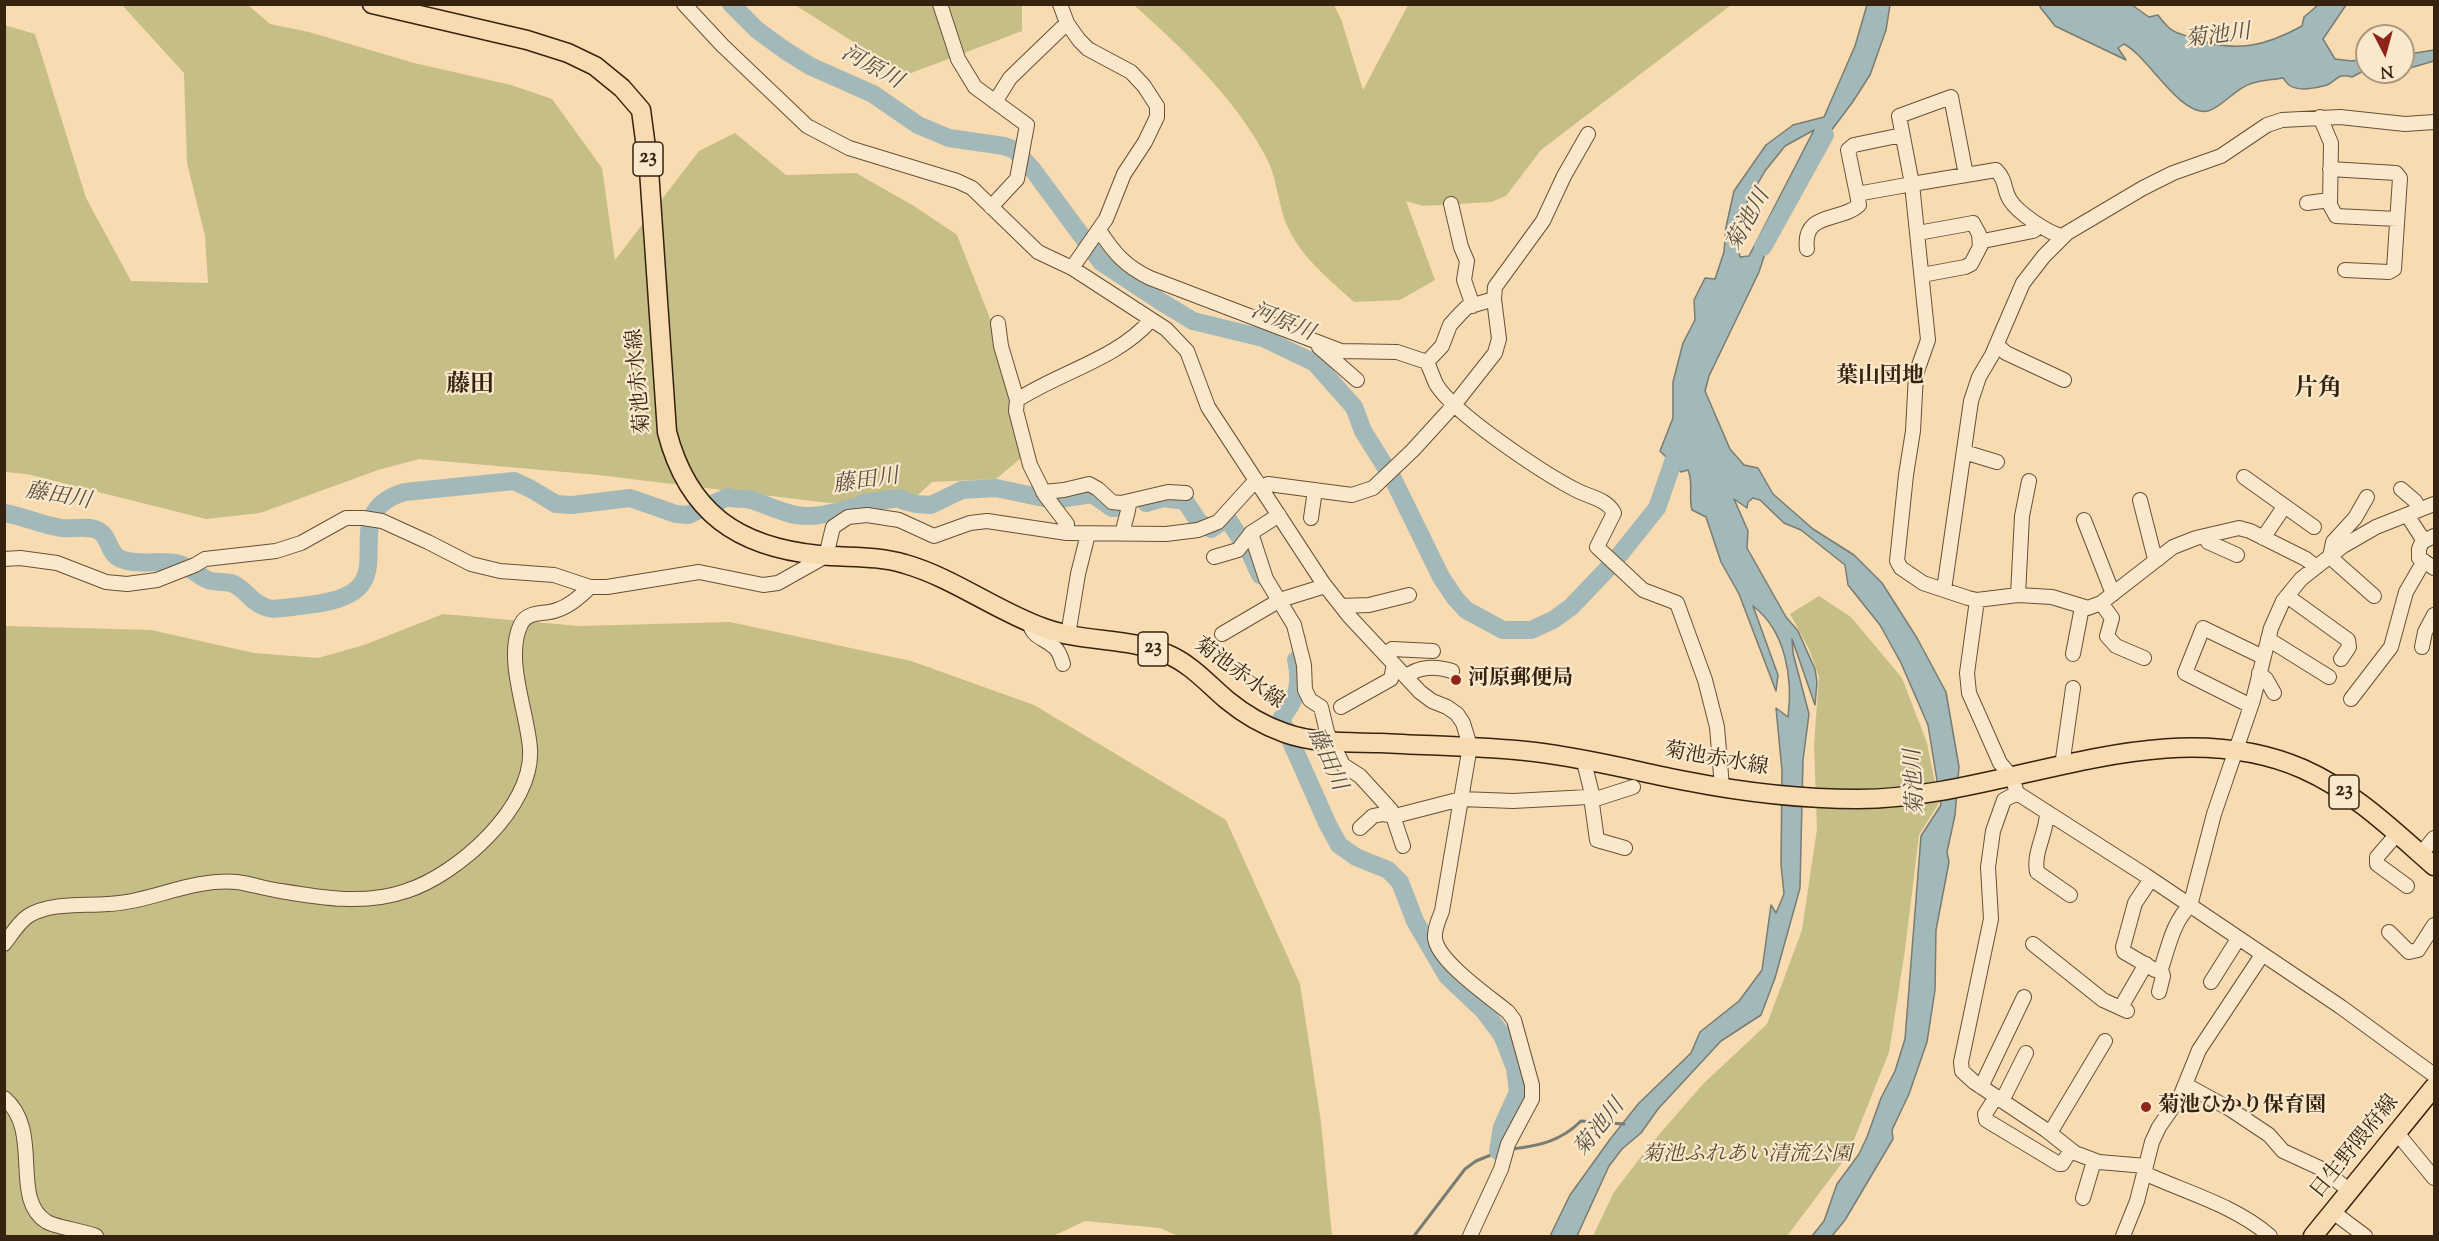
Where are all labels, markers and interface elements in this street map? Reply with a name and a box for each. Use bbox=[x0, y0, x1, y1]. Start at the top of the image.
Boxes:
water label: 菊池川 bbox=[2184, 21, 2252, 55]
north arrow bbox=[2355, 24, 2415, 84]
water label: 河原川 bbox=[836, 41, 906, 97]
text: N bbox=[2379, 58, 2394, 83]
road number: 23 bbox=[633, 142, 663, 176]
water label: 菊池川 bbox=[1722, 186, 1778, 256]
water label: 河原川 bbox=[1246, 299, 1318, 349]
street label: 菊池赤水線 bbox=[624, 328, 658, 434]
district label: 葉山団地 bbox=[1836, 365, 1924, 391]
district label: 藤田 bbox=[446, 373, 494, 401]
district label: 片角 bbox=[2294, 377, 2342, 405]
water label: 藤田川 bbox=[831, 465, 901, 501]
water label: 藤田川 bbox=[23, 479, 93, 517]
road number: 23 bbox=[1138, 632, 1168, 666]
street label: 菊池赤水線 bbox=[1188, 634, 1288, 716]
place label: 河原郵便局 bbox=[1468, 667, 1573, 693]
marker: 河原郵便局 bbox=[1449, 673, 1463, 687]
water label: 藤田川 bbox=[1300, 724, 1350, 796]
street label: 菊池赤水線 bbox=[1662, 739, 1770, 783]
water label: 菊池川 bbox=[1902, 748, 1932, 816]
road number: 23 bbox=[2329, 775, 2359, 809]
street label: 日生野隈府線 bbox=[2307, 1091, 2405, 1205]
place label: 菊池ひかり保育園 bbox=[2158, 1094, 2326, 1120]
water label: 菊池川 bbox=[1570, 1095, 1632, 1163]
marker: 菊池ひかり保育園 bbox=[2139, 1100, 2153, 1114]
park label: 菊池ふれあい清流公園 bbox=[1642, 1143, 1852, 1169]

